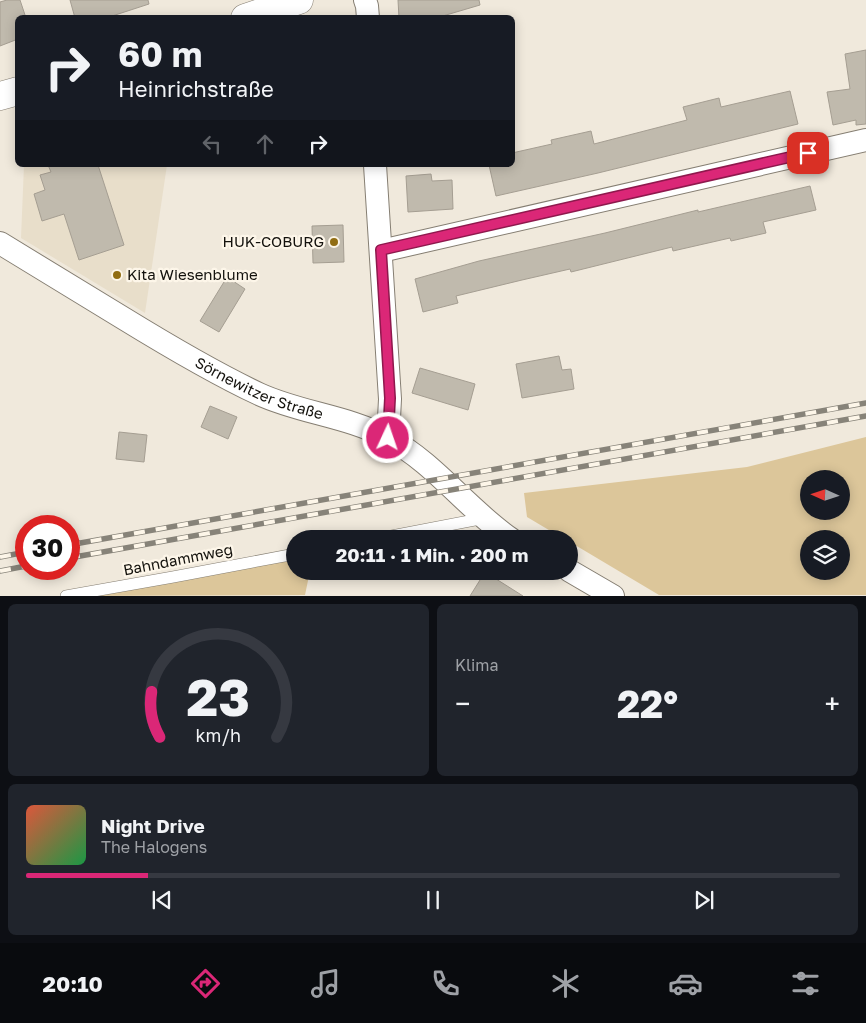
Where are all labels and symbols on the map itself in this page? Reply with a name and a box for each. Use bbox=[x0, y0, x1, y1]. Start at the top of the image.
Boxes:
pin bbox=[787, 132, 829, 174]
place label: HUK-COBURG bbox=[223, 232, 324, 250]
marker: HUK-COBURG bbox=[328, 236, 340, 248]
place label: Kita Wiesenblume bbox=[127, 265, 258, 283]
marker: Kita Wiesenblume bbox=[111, 269, 123, 281]
street label: Sörnewitzer Straße bbox=[192, 353, 325, 422]
position arrow bbox=[361, 411, 413, 463]
north arrow bbox=[800, 470, 850, 520]
speed limit sign: 30 bbox=[15, 515, 80, 580]
street label: Bahndammweg bbox=[122, 540, 234, 578]

